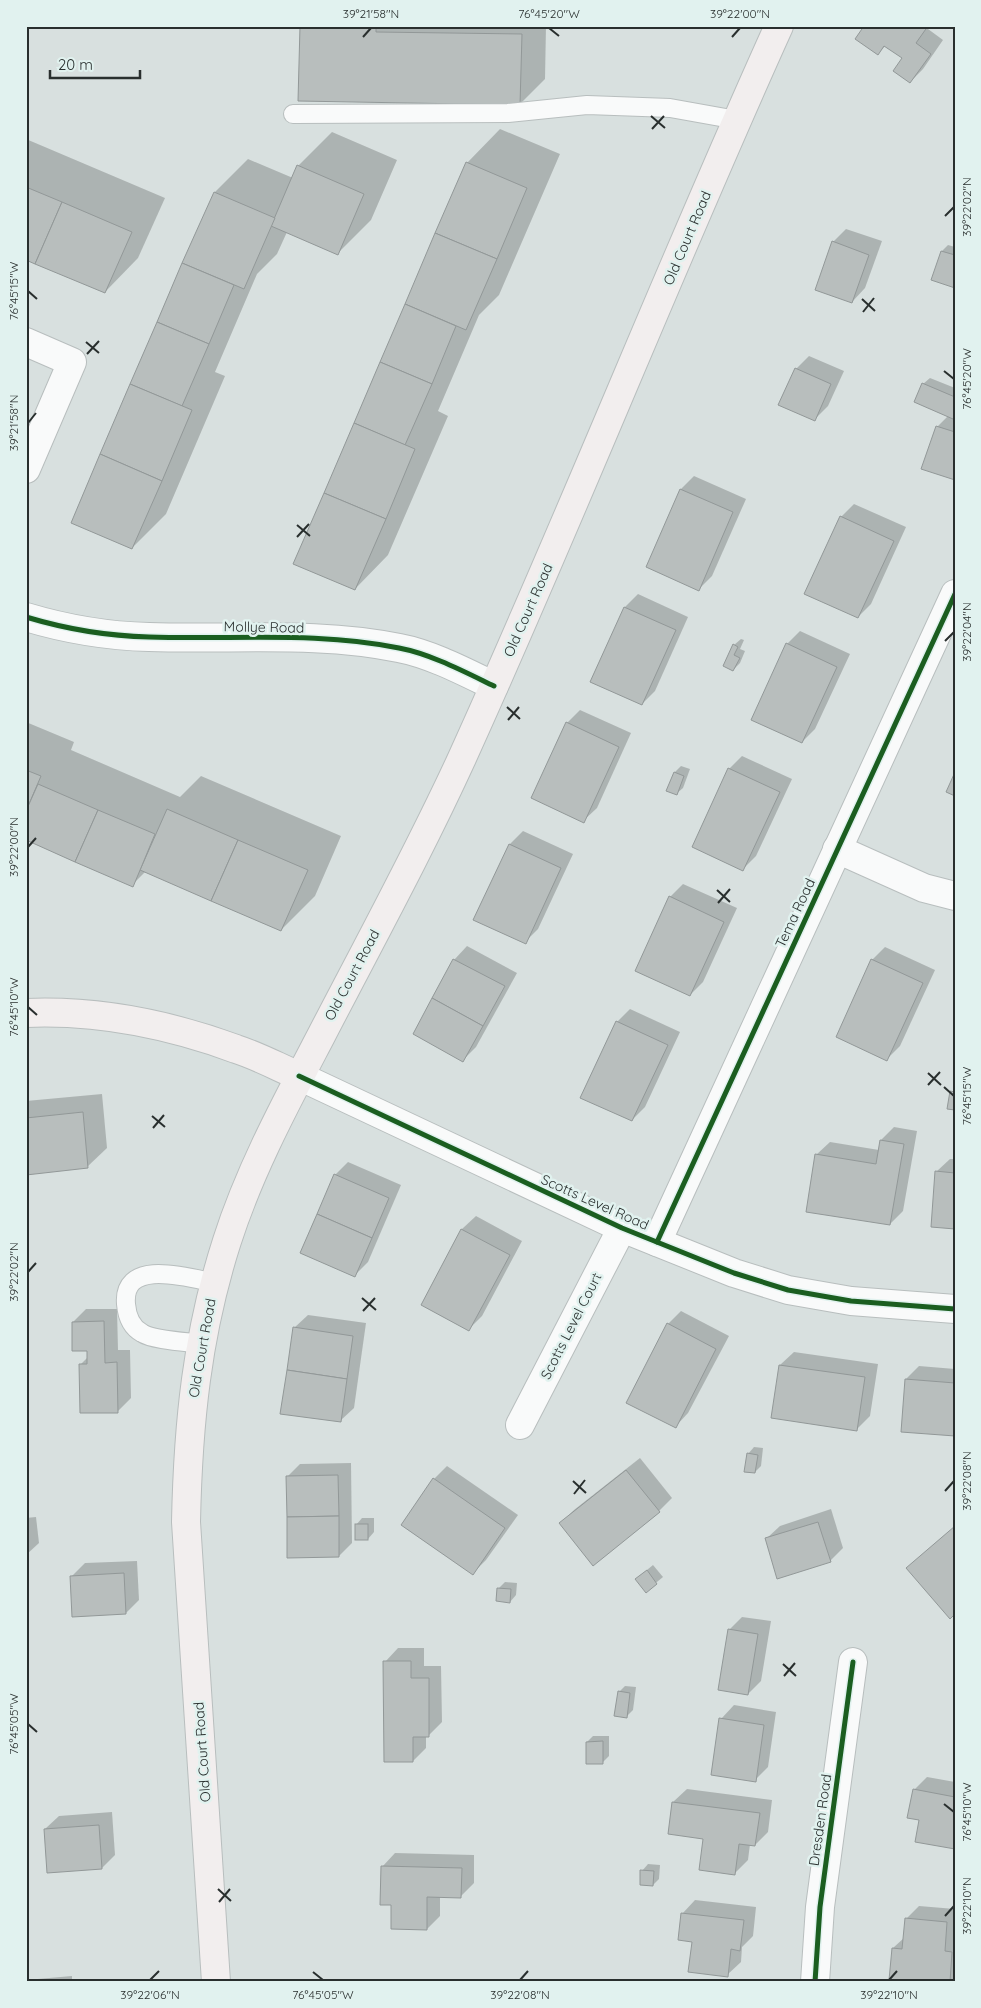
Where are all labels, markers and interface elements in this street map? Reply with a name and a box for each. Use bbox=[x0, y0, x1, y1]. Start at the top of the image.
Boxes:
text: 39°21'58"N bbox=[343, 6, 399, 21]
text: 76°45'20"W bbox=[518, 6, 580, 21]
text: 39°22'00"N bbox=[710, 6, 770, 21]
scale bar bbox=[50, 48, 140, 80]
text: 20 m bbox=[58, 55, 93, 74]
text: 39°22'02"N bbox=[959, 177, 974, 237]
street label: Old Court Road bbox=[659, 188, 715, 288]
text: 76°45'15"W bbox=[6, 261, 21, 320]
text: 76°45'20"W bbox=[959, 348, 974, 410]
text: 39°21'58"N bbox=[6, 395, 21, 451]
street label: Old Court Road bbox=[499, 560, 557, 660]
text: 39°22'04"N bbox=[959, 602, 974, 662]
street label: Mollye Road bbox=[224, 617, 304, 637]
text: 39°22'00"N bbox=[6, 817, 21, 877]
street label: Tema Road bbox=[771, 875, 819, 951]
street label: Old Court Road bbox=[320, 926, 384, 1024]
text: 76°45'10"W bbox=[6, 977, 21, 1037]
text: 76°45'15"W bbox=[959, 1066, 974, 1125]
street label: Scotts Level Road bbox=[538, 1170, 652, 1234]
text: 39°22'02"N bbox=[6, 1242, 21, 1302]
street label: Scotts Level Court bbox=[536, 1270, 606, 1382]
street label: Old Court Road bbox=[184, 1297, 220, 1399]
text: 39°22'08"N bbox=[959, 1451, 974, 1511]
text: 76°45'05"W bbox=[6, 1693, 21, 1755]
street label: Old Court Road bbox=[190, 1701, 214, 1803]
street label: Dresden Road bbox=[805, 1773, 835, 1867]
text: 76°45'10"W bbox=[959, 1782, 974, 1842]
text: 39°22'10"N bbox=[959, 1877, 974, 1935]
text: 39°22'06"N bbox=[120, 1987, 180, 2002]
text: 76°45'05"W bbox=[292, 1987, 354, 2002]
text: 39°22'08"N bbox=[490, 1987, 550, 2002]
text: 39°22'10"N bbox=[860, 1987, 918, 2002]

